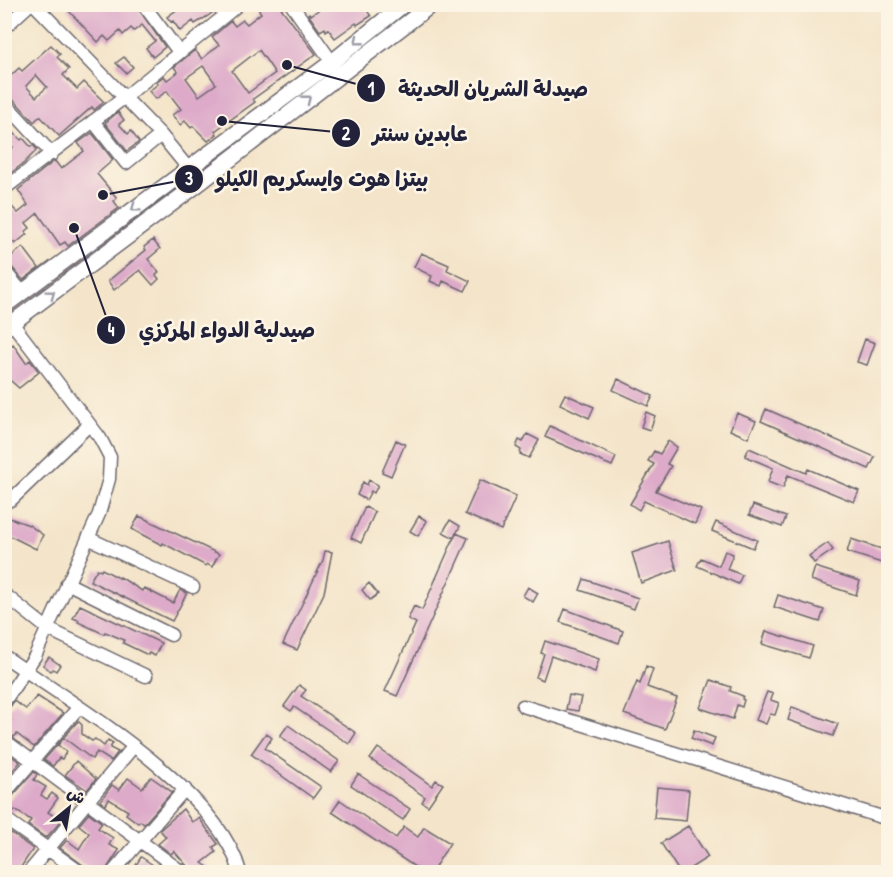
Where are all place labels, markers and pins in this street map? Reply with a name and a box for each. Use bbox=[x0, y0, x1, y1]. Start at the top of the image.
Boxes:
callout: صيدلة الشريان الحديثة bbox=[356, 69, 600, 108]
callout: عابدين سنتر bbox=[331, 114, 480, 153]
callout: بيتزا هوت وايسكريم الكيلو bbox=[174, 159, 440, 198]
callout: صيدلية الدواء المركزي bbox=[96, 311, 327, 350]

